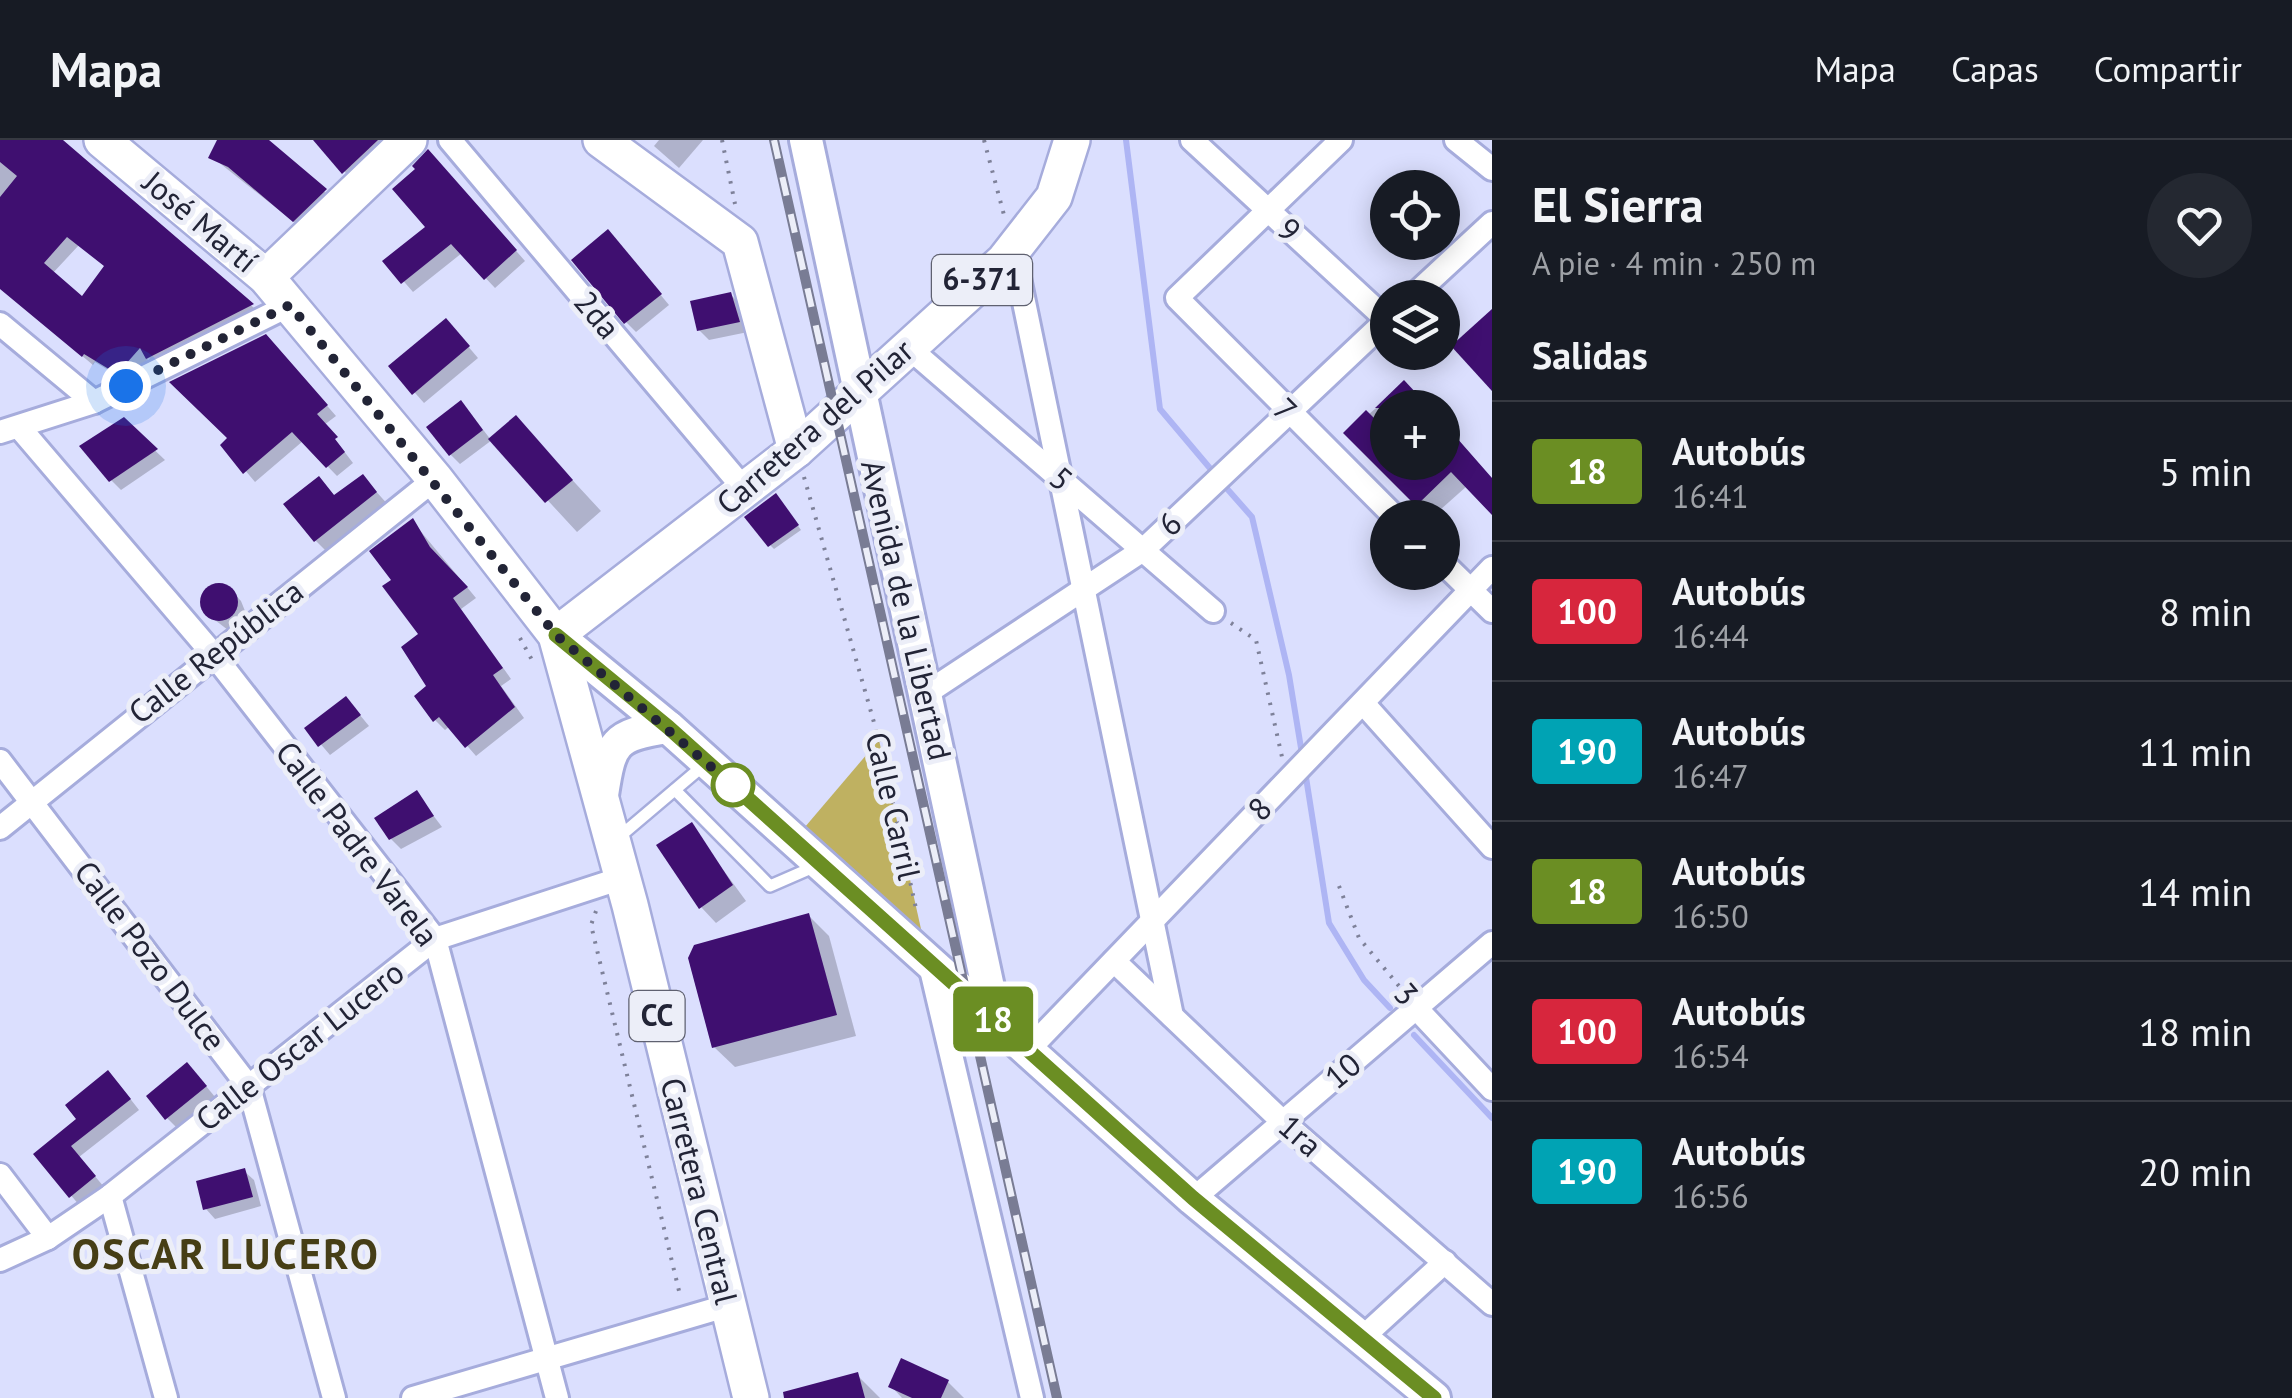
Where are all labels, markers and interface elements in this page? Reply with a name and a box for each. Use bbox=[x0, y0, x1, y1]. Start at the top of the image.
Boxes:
text: Mapa bbox=[50, 38, 162, 100]
text: Mapa bbox=[1815, 46, 1896, 92]
text: Capas bbox=[1951, 46, 2039, 92]
text: Compartir bbox=[2094, 46, 2242, 92]
street label: José Martí bbox=[133, 160, 267, 281]
map controls bbox=[1370, 170, 1460, 590]
button: locate bbox=[1370, 170, 1460, 260]
text: El Sierra bbox=[1532, 173, 1704, 235]
button: heart bbox=[2147, 173, 2252, 278]
street label: 9 bbox=[1269, 208, 1310, 251]
text: A pie · 4 min · 250 m bbox=[1532, 242, 1816, 284]
road number: 6-371 bbox=[932, 255, 1032, 305]
button: layers bbox=[1370, 280, 1460, 370]
street label: 2da bbox=[565, 282, 630, 347]
street label: Carretera del Pilar bbox=[707, 329, 922, 523]
text: Salidas bbox=[1532, 330, 1648, 379]
your location bbox=[101, 361, 151, 411]
street label: 7 bbox=[1265, 388, 1307, 430]
button: + bbox=[1370, 390, 1460, 480]
text: Autobús bbox=[1672, 426, 1806, 475]
text: 5 min bbox=[2159, 447, 2252, 496]
text: 18 bbox=[1567, 448, 1607, 494]
street label: Avenida de la Libertad bbox=[852, 456, 962, 764]
street label: 5 bbox=[1041, 457, 1082, 500]
text: 16:41 bbox=[1672, 475, 1749, 517]
button: − bbox=[1370, 500, 1460, 590]
street label: 6 bbox=[1149, 502, 1190, 545]
text: Autobús bbox=[1672, 566, 1806, 615]
street label: Calle República bbox=[119, 570, 311, 733]
text: 8 min bbox=[2159, 587, 2252, 636]
text: 100 bbox=[1557, 588, 1617, 634]
text: 16:44 bbox=[1672, 615, 1749, 657]
text: Autobús bbox=[1672, 706, 1806, 755]
text: 11 min bbox=[2139, 727, 2252, 776]
street label: Calle Carril bbox=[857, 728, 931, 884]
text: 190 bbox=[1557, 728, 1617, 774]
street label: Calle Padre Varela bbox=[267, 732, 449, 954]
text: 16:47 bbox=[1672, 755, 1749, 797]
unlabelled marker bbox=[712, 764, 754, 806]
street label: 8 bbox=[1238, 787, 1280, 829]
text: Autobús bbox=[1672, 846, 1806, 895]
street label: Calle Pozo Dulce bbox=[66, 852, 236, 1059]
text: 14 min bbox=[2139, 867, 2252, 916]
text: 18 bbox=[1567, 868, 1607, 914]
text: 16:50 bbox=[1672, 895, 1749, 937]
street label: Calle Oscar Lucero bbox=[187, 951, 412, 1140]
street label: 3 bbox=[1385, 973, 1428, 1014]
line badge: 18 bbox=[948, 986, 1038, 1052]
text: Autobús bbox=[1672, 986, 1806, 1035]
road number: CC bbox=[630, 991, 684, 1041]
text: 18 bbox=[973, 996, 1013, 1042]
text: 18 min bbox=[2139, 1007, 2252, 1056]
text: 100 bbox=[1557, 1008, 1617, 1054]
text: 16:54 bbox=[1672, 1035, 1749, 1077]
street label: 10 bbox=[1315, 1043, 1369, 1098]
street label: Carretera Central bbox=[652, 1073, 749, 1309]
street label: 1ra bbox=[1270, 1105, 1331, 1166]
text: Autobús bbox=[1672, 1126, 1806, 1175]
text: 20 min bbox=[2139, 1147, 2252, 1196]
text: 190 bbox=[1557, 1148, 1617, 1194]
text: 16:56 bbox=[1672, 1175, 1749, 1217]
district label: OSCAR LUCERO bbox=[72, 1226, 380, 1281]

